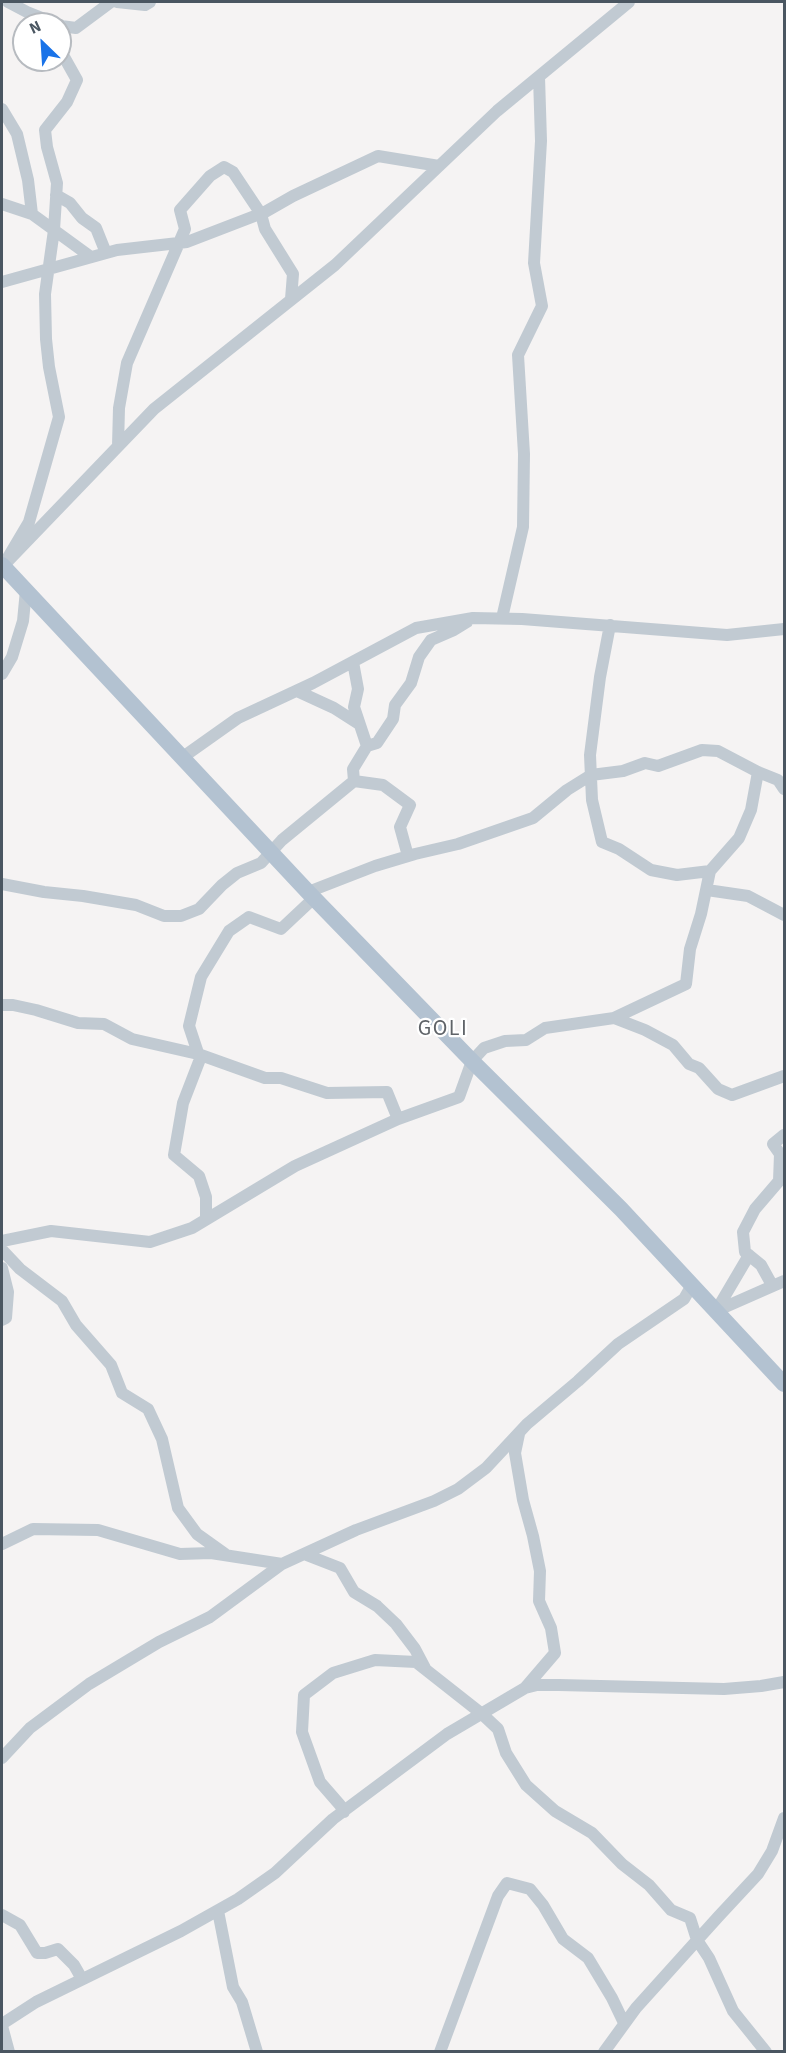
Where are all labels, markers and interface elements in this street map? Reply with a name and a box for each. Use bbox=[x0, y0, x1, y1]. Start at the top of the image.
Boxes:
north arrow bbox=[12, 12, 72, 72]
text: N bbox=[26, 15, 45, 40]
district label: GOLI bbox=[418, 1017, 468, 1043]

